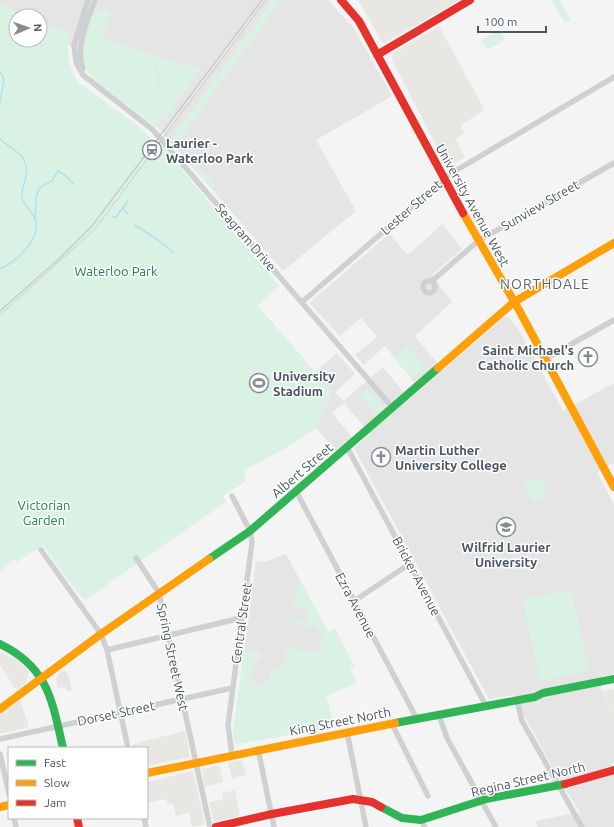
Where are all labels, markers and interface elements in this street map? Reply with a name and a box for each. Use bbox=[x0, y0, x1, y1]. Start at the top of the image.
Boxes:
north arrow bbox=[8, 8, 48, 48]
scale bar bbox=[478, 8, 546, 34]
text: 100 m bbox=[484, 15, 517, 28]
text: N bbox=[32, 23, 44, 32]
place label: Laurier - Waterloo Park bbox=[166, 136, 254, 165]
station icon: Laurier - Waterloo Park bbox=[141, 139, 163, 161]
street label: University Avenue West bbox=[434, 141, 512, 269]
street label: Lester Street bbox=[378, 177, 444, 237]
street label: Sunview Street bbox=[499, 177, 581, 233]
street label: Seagram Drive bbox=[213, 200, 279, 274]
park label: Waterloo Park bbox=[74, 264, 158, 278]
district label: NORTHDALE bbox=[500, 276, 590, 292]
place label: Saint Michael's Catholic Church bbox=[478, 343, 574, 372]
church icon: Saint Michael's Catholic Church bbox=[577, 346, 599, 368]
place label: University Stadium bbox=[273, 369, 335, 398]
sports icon: University Stadium bbox=[248, 372, 270, 394]
street label: Albert Street bbox=[269, 440, 335, 500]
place label: Martin Luther University College bbox=[395, 443, 507, 472]
church icon: Martin Luther University College bbox=[370, 446, 392, 468]
park label: Victorian Garden bbox=[18, 498, 70, 527]
school or university icon: Wilfrid Laurier University bbox=[495, 516, 517, 538]
street label: Bricker Avenue bbox=[390, 534, 444, 618]
place label: Wilfrid Laurier University bbox=[461, 540, 551, 569]
street label: Ezra Avenue bbox=[333, 570, 379, 640]
street label: Central Street bbox=[228, 581, 254, 665]
street label: Spring Street West bbox=[155, 602, 191, 712]
street label: Dorset Street bbox=[76, 698, 156, 728]
street label: King Street North bbox=[288, 704, 392, 738]
legend bbox=[8, 747, 148, 819]
text: Fast bbox=[44, 756, 66, 769]
street label: Regina Street North bbox=[470, 759, 586, 799]
text: Slow bbox=[44, 776, 70, 789]
text: Jam bbox=[44, 796, 66, 809]

